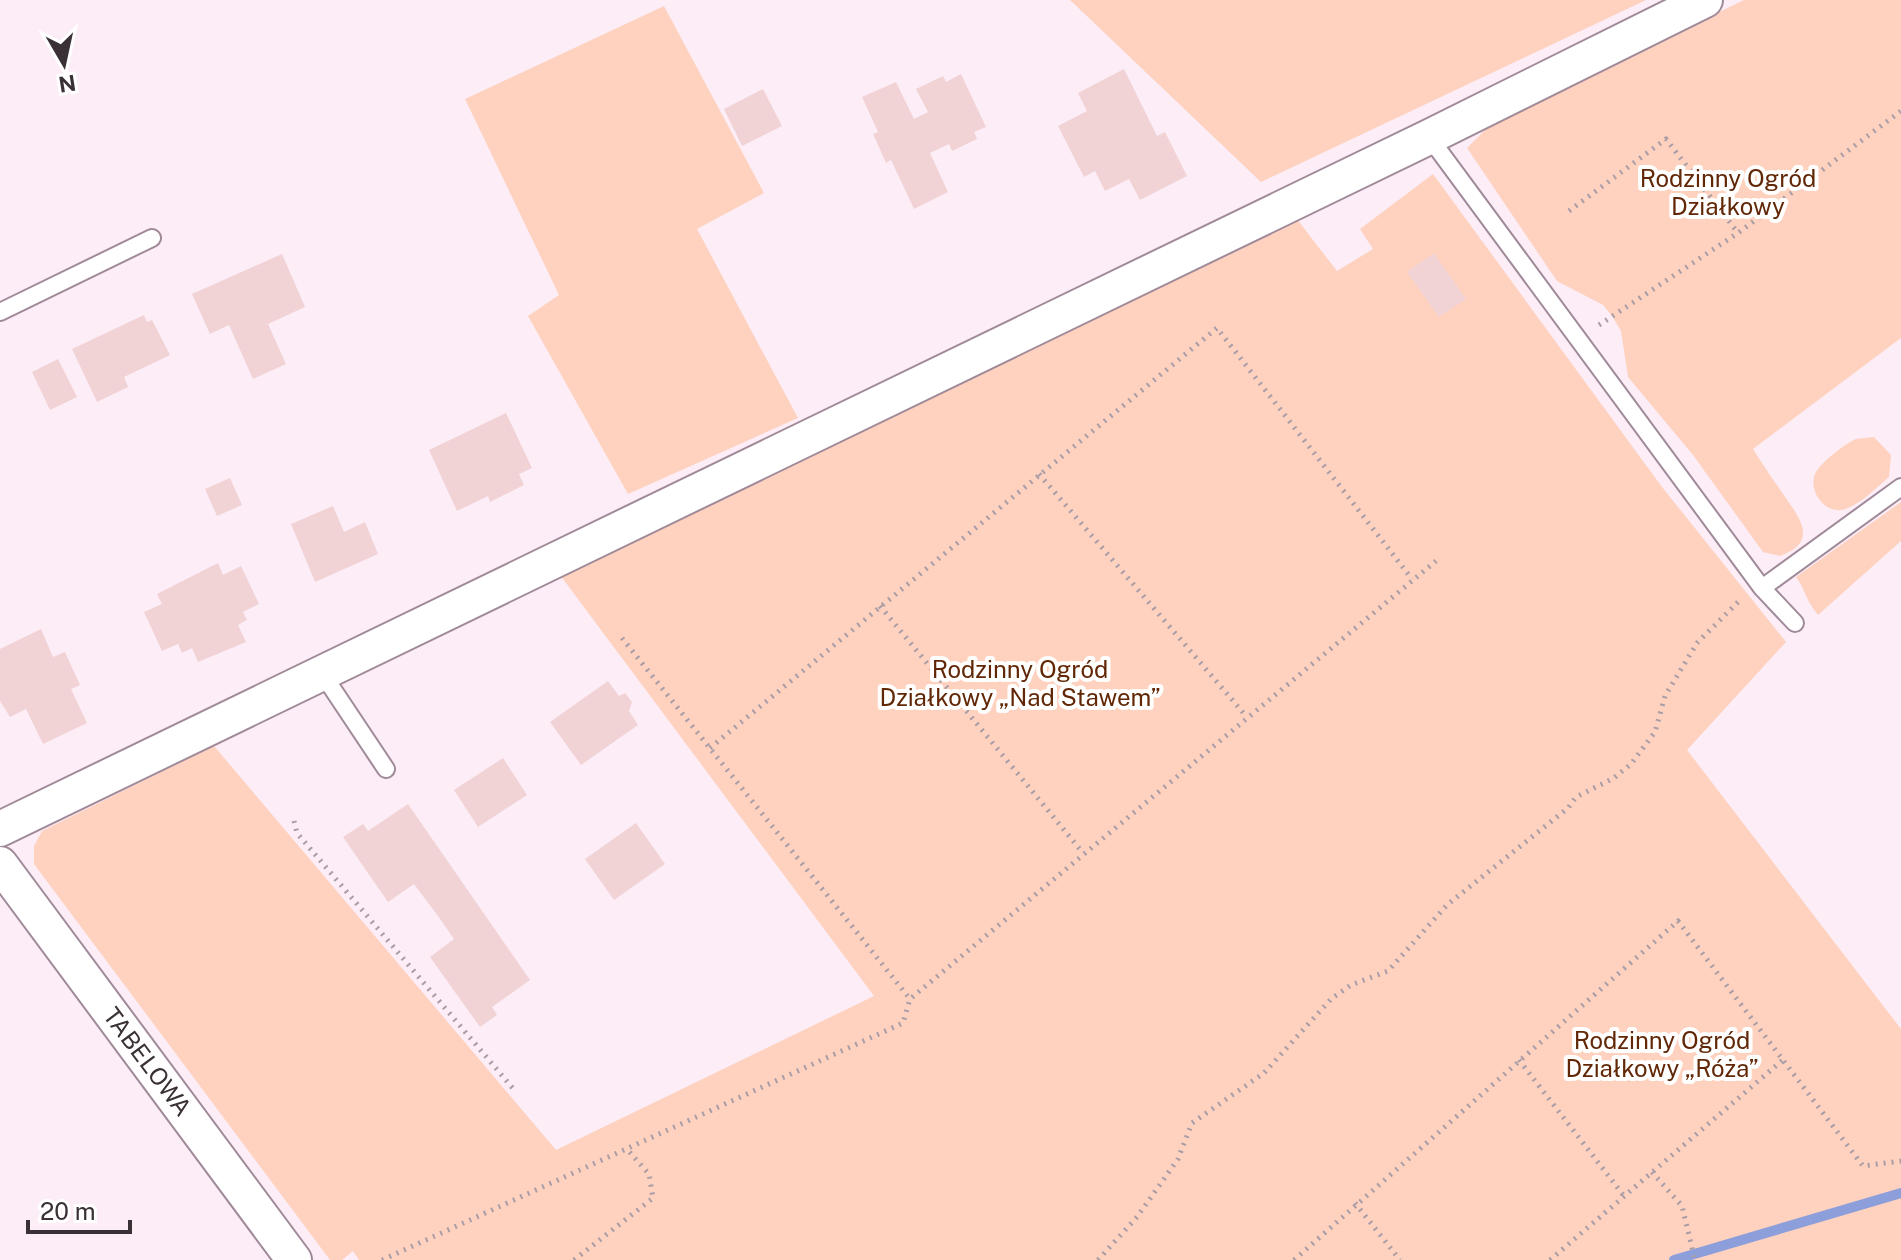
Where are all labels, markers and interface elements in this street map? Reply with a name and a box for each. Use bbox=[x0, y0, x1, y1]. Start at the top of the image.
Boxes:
north arrow bbox=[24, 24, 104, 104]
text: N bbox=[57, 70, 78, 98]
park label: Rodzinny Ogród Działkowy bbox=[1640, 164, 1816, 220]
park label: Rodzinny Ogród Działkowy „Nad Stawem” bbox=[879, 655, 1161, 711]
street label: TABELOWA bbox=[98, 1002, 198, 1121]
park label: Rodzinny Ogród Działkowy „Róża” bbox=[1565, 1026, 1759, 1082]
scale bar bbox=[28, 1184, 130, 1234]
text: 20 m bbox=[40, 1197, 96, 1225]

